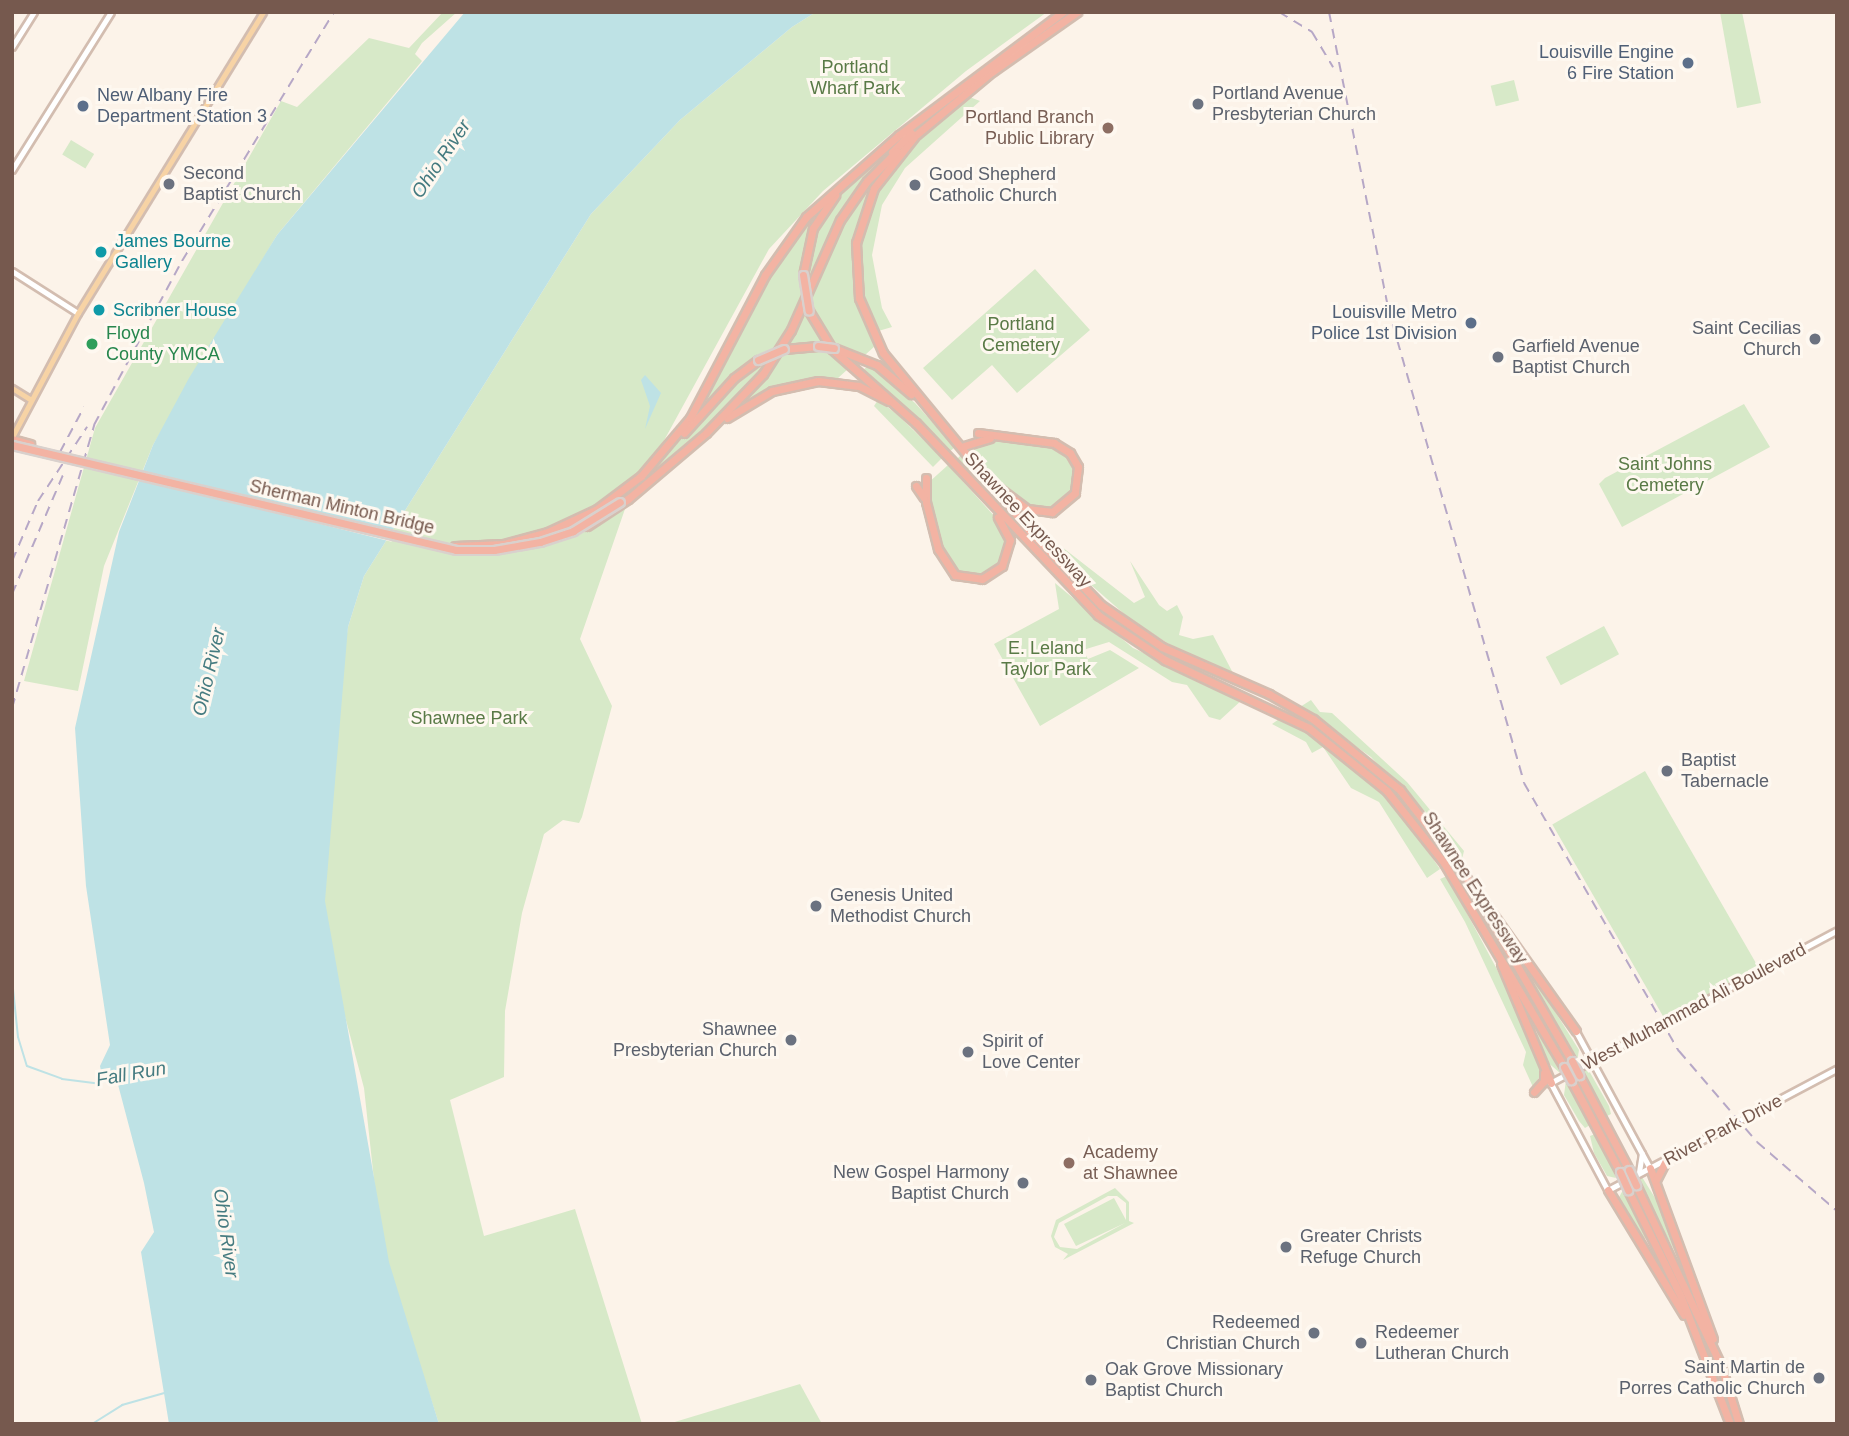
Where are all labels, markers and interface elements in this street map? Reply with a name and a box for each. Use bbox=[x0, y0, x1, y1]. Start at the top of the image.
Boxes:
place label: Louisville Engine 6 Fire Station bbox=[1539, 42, 1674, 84]
marker: Louisville Engine 6 Fire Station bbox=[1680, 55, 1696, 71]
park label: Portland Wharf Park bbox=[810, 57, 900, 100]
place label: Portland Avenue Presbyterian Church bbox=[1212, 83, 1376, 126]
place label: New Albany Fire Department Station 3 bbox=[97, 85, 267, 128]
marker: Portland Avenue Presbyterian Church bbox=[1190, 96, 1206, 112]
marker: New Albany Fire Department Station 3 bbox=[75, 98, 91, 114]
place label: Portland Branch Public Library bbox=[965, 107, 1094, 150]
water label: Ohio River bbox=[406, 115, 476, 203]
marker: Portland Branch Public Library bbox=[1100, 120, 1116, 136]
place label: Second Baptist Church bbox=[183, 163, 301, 206]
place label: Good Shepherd Catholic Church bbox=[929, 164, 1057, 206]
marker: Second Baptist Church bbox=[161, 176, 177, 192]
marker: Good Shepherd Catholic Church bbox=[907, 177, 923, 193]
place label: James Bourne Gallery bbox=[115, 231, 231, 274]
marker: James Bourne Gallery bbox=[93, 244, 109, 260]
place label: Scribner House bbox=[113, 299, 237, 321]
marker: Scribner House bbox=[91, 302, 107, 318]
place label: Louisville Metro Police 1st Division bbox=[1311, 302, 1457, 344]
park label: Portland Cemetery bbox=[982, 314, 1060, 356]
marker: Louisville Metro Police 1st Division bbox=[1463, 315, 1479, 331]
place label: Saint Cecilias Church bbox=[1692, 318, 1801, 360]
place label: Floyd County YMCA bbox=[106, 323, 220, 366]
marker: Saint Cecilias Church bbox=[1807, 331, 1823, 347]
marker: Floyd County YMCA bbox=[84, 336, 100, 352]
place label: Garfield Avenue Baptist Church bbox=[1512, 336, 1641, 378]
marker: Garfield Avenue Baptist Church bbox=[1490, 349, 1506, 365]
street label: Shawnee Expressway bbox=[960, 448, 1096, 592]
park label: Saint Johns Cemetery bbox=[1618, 454, 1712, 496]
street label: Sherman Minton Bridge bbox=[247, 475, 437, 539]
water label: Ohio River bbox=[188, 626, 230, 718]
park label: E. Leland Taylor Park bbox=[1001, 638, 1091, 680]
park label: Shawnee Park bbox=[410, 707, 528, 729]
place label: Baptist Tabernacle bbox=[1681, 750, 1769, 792]
marker: Baptist Tabernacle bbox=[1659, 763, 1675, 779]
street label: Shawnee Expressway bbox=[1418, 808, 1532, 968]
place label: Genesis United Methodist Church bbox=[830, 885, 971, 928]
marker: Genesis United Methodist Church bbox=[808, 898, 824, 914]
street label: West Muhammad Ali Boulevard bbox=[1578, 938, 1810, 1076]
place label: Shawnee Presbyterian Church bbox=[613, 1019, 777, 1062]
place label: Spirit of Love Center bbox=[982, 1031, 1080, 1074]
marker: Shawnee Presbyterian Church bbox=[783, 1032, 799, 1048]
marker: Spirit of Love Center bbox=[960, 1044, 976, 1060]
water label: Fall Run bbox=[94, 1057, 168, 1091]
street label: River Park Drive bbox=[1660, 1090, 1786, 1170]
place label: Academy at Shawnee bbox=[1083, 1142, 1178, 1184]
marker: Academy at Shawnee bbox=[1061, 1155, 1077, 1171]
place label: New Gospel Harmony Baptist Church bbox=[833, 1162, 1009, 1204]
marker: New Gospel Harmony Baptist Church bbox=[1015, 1175, 1031, 1191]
water label: Ohio River bbox=[208, 1187, 244, 1279]
place label: Greater Christs Refuge Church bbox=[1300, 1226, 1422, 1268]
marker: Greater Christs Refuge Church bbox=[1278, 1239, 1294, 1255]
place label: Redeemed Christian Church bbox=[1166, 1312, 1300, 1354]
place label: Redeemer Lutheran Church bbox=[1375, 1322, 1509, 1364]
marker: Redeemed Christian Church bbox=[1306, 1325, 1322, 1341]
marker: Redeemer Lutheran Church bbox=[1353, 1335, 1369, 1351]
place label: Saint Martin de Porres Catholic Church bbox=[1619, 1357, 1805, 1400]
place label: Oak Grove Missionary Baptist Church bbox=[1105, 1359, 1283, 1402]
marker: Saint Martin de Porres Catholic Church bbox=[1811, 1370, 1827, 1386]
marker: Oak Grove Missionary Baptist Church bbox=[1083, 1372, 1099, 1388]

